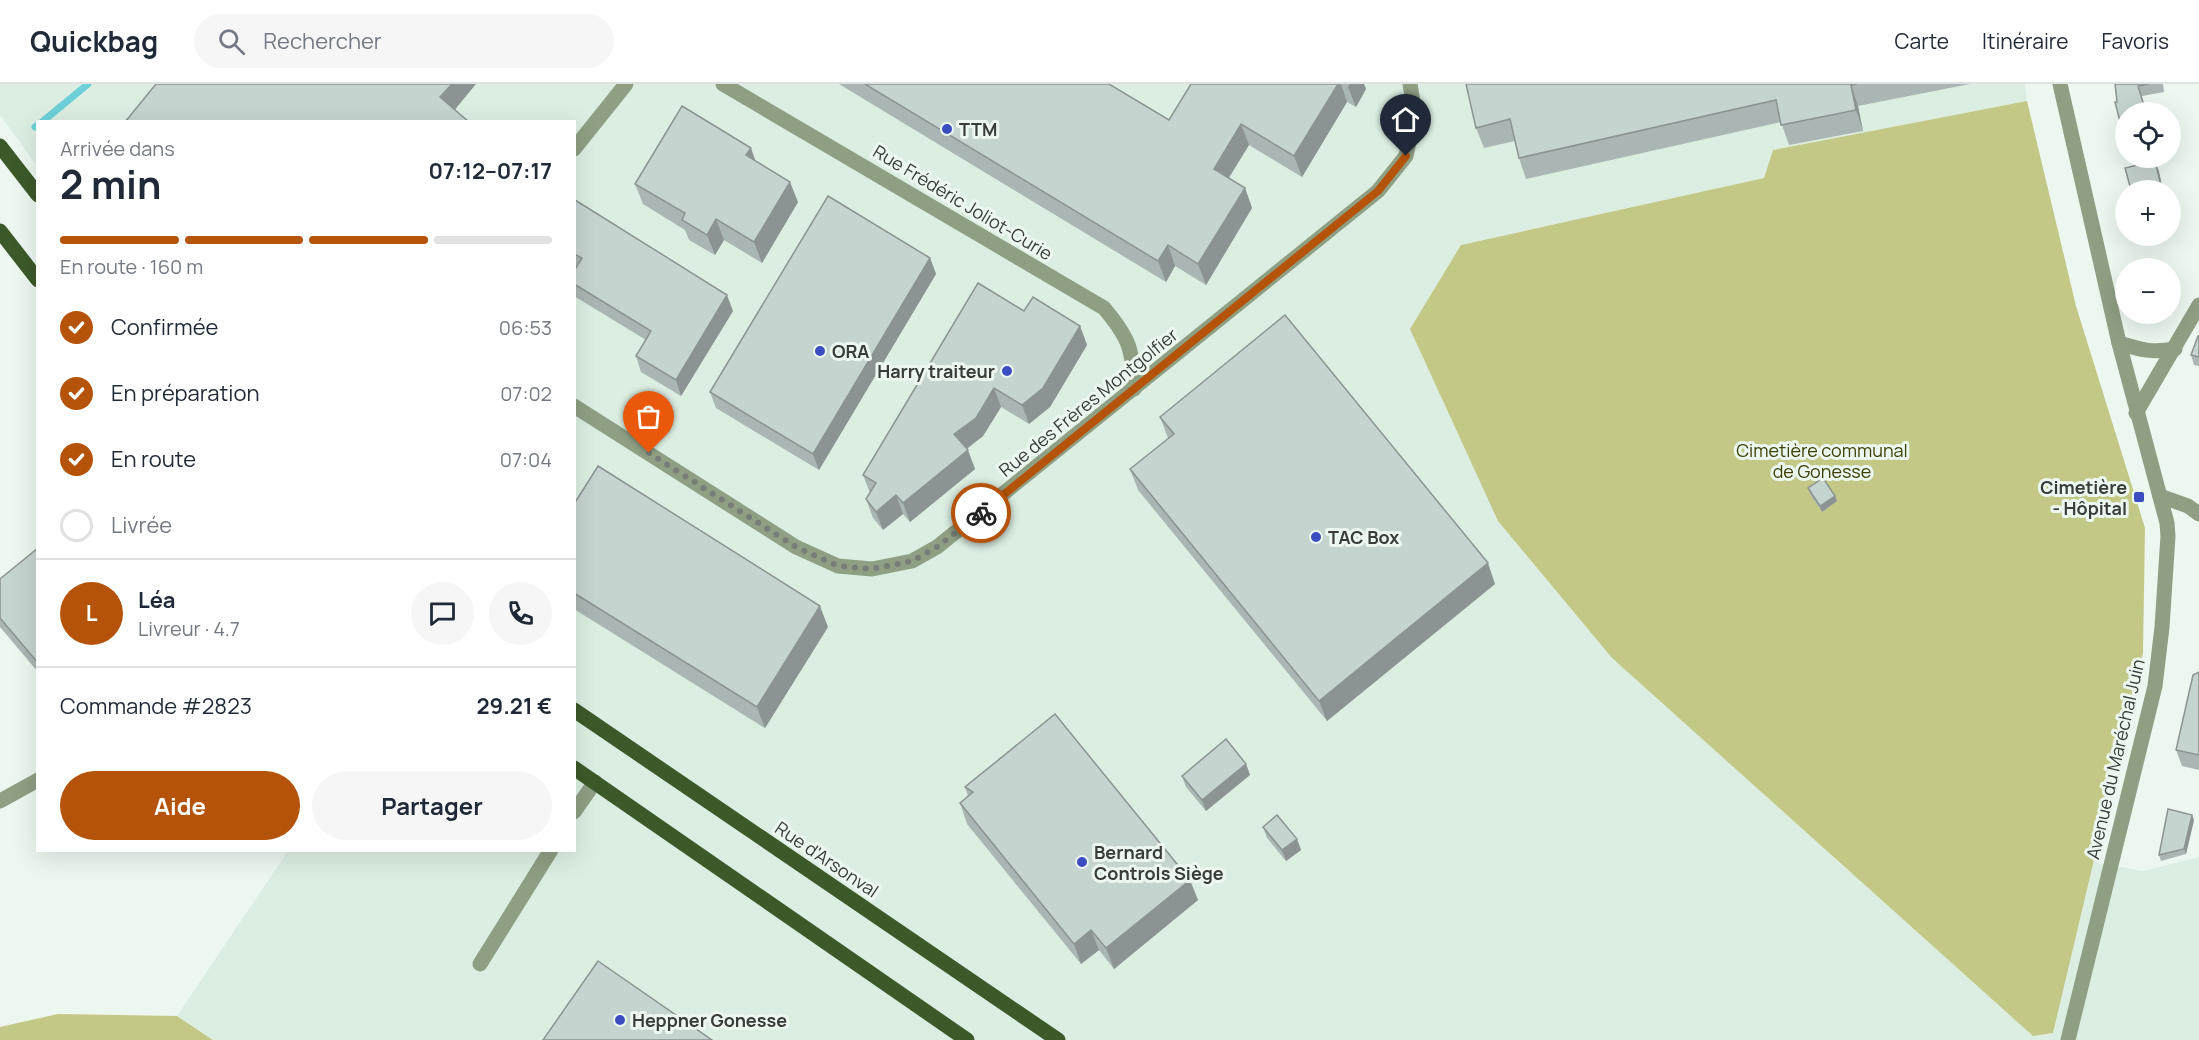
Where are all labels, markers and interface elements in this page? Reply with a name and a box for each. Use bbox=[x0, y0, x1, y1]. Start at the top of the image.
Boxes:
search box bbox=[194, 14, 614, 68]
text: Quickbag bbox=[30, 22, 158, 60]
icon: search bbox=[215, 25, 248, 58]
text: Rechercher bbox=[263, 26, 382, 56]
text: Carte bbox=[1895, 27, 1949, 55]
text: Itinéraire bbox=[1982, 27, 2068, 55]
text: Favoris bbox=[2101, 27, 2169, 55]
pin bbox=[1380, 94, 1431, 156]
map controls bbox=[2115, 102, 2181, 324]
button: locate bbox=[2115, 102, 2181, 168]
icon: home bbox=[1389, 103, 1422, 136]
place label: TTM bbox=[959, 117, 997, 141]
marker: TTM bbox=[940, 122, 954, 136]
text: Arrivée dans bbox=[60, 135, 175, 162]
street label: Rue Frédéric Joliot-Curie bbox=[869, 139, 1057, 265]
text: 07:12–07:17 bbox=[429, 156, 552, 186]
text: 2 min bbox=[60, 157, 161, 211]
button: + bbox=[2115, 180, 2181, 246]
text: En route · 160 m bbox=[60, 253, 203, 280]
button: − bbox=[2115, 258, 2181, 324]
icon: check bbox=[60, 311, 93, 344]
text: Confirmée bbox=[111, 312, 218, 342]
text: 06:53 bbox=[499, 314, 552, 341]
street label: Rue des Frères Montgolfier bbox=[994, 322, 1183, 482]
place label: ORA bbox=[832, 339, 869, 363]
marker: ORA bbox=[813, 344, 827, 358]
place label: Harry traiteur bbox=[877, 359, 995, 383]
marker: Harry traiteur bbox=[1000, 364, 1014, 378]
icon: check bbox=[60, 377, 93, 410]
text: En préparation bbox=[111, 378, 259, 408]
text: 07:02 bbox=[500, 380, 552, 407]
pin bbox=[623, 391, 674, 453]
icon: bag bbox=[632, 400, 665, 433]
park label: Cimetière communal de Gonesse bbox=[1736, 438, 1908, 483]
icon: check bbox=[60, 443, 93, 476]
text: En route bbox=[111, 444, 196, 474]
text: 07:04 bbox=[500, 446, 552, 473]
place label: Cimetière - Hôpital bbox=[2040, 475, 2127, 520]
courier bbox=[951, 483, 1011, 543]
marker: Cimetière - Hôpital bbox=[2132, 490, 2146, 504]
icon: bike bbox=[965, 497, 998, 530]
text: Livrée bbox=[111, 510, 172, 540]
place label: TAC Box bbox=[1328, 525, 1399, 549]
marker: TAC Box bbox=[1309, 530, 1323, 544]
button: chat bbox=[411, 582, 474, 645]
button: phone bbox=[489, 582, 552, 645]
text: Léa bbox=[138, 585, 175, 615]
text: L bbox=[86, 598, 97, 628]
text: Livreur · 4.7 bbox=[138, 615, 240, 642]
street label: Avenue du Maréchal Juin bbox=[2080, 657, 2150, 861]
text: Commande #2823 bbox=[60, 691, 252, 721]
text: 29.21 € bbox=[477, 691, 552, 721]
button: Aide bbox=[60, 771, 300, 840]
button: Partager bbox=[312, 771, 552, 840]
street label: Rue d'Arsonval bbox=[771, 816, 883, 902]
place label: Bernard Controls Siège bbox=[1094, 840, 1224, 885]
marker: Bernard Controls Siège bbox=[1075, 855, 1089, 869]
place label: Heppner Gonesse bbox=[632, 1008, 787, 1032]
marker: Heppner Gonesse bbox=[613, 1013, 627, 1027]

